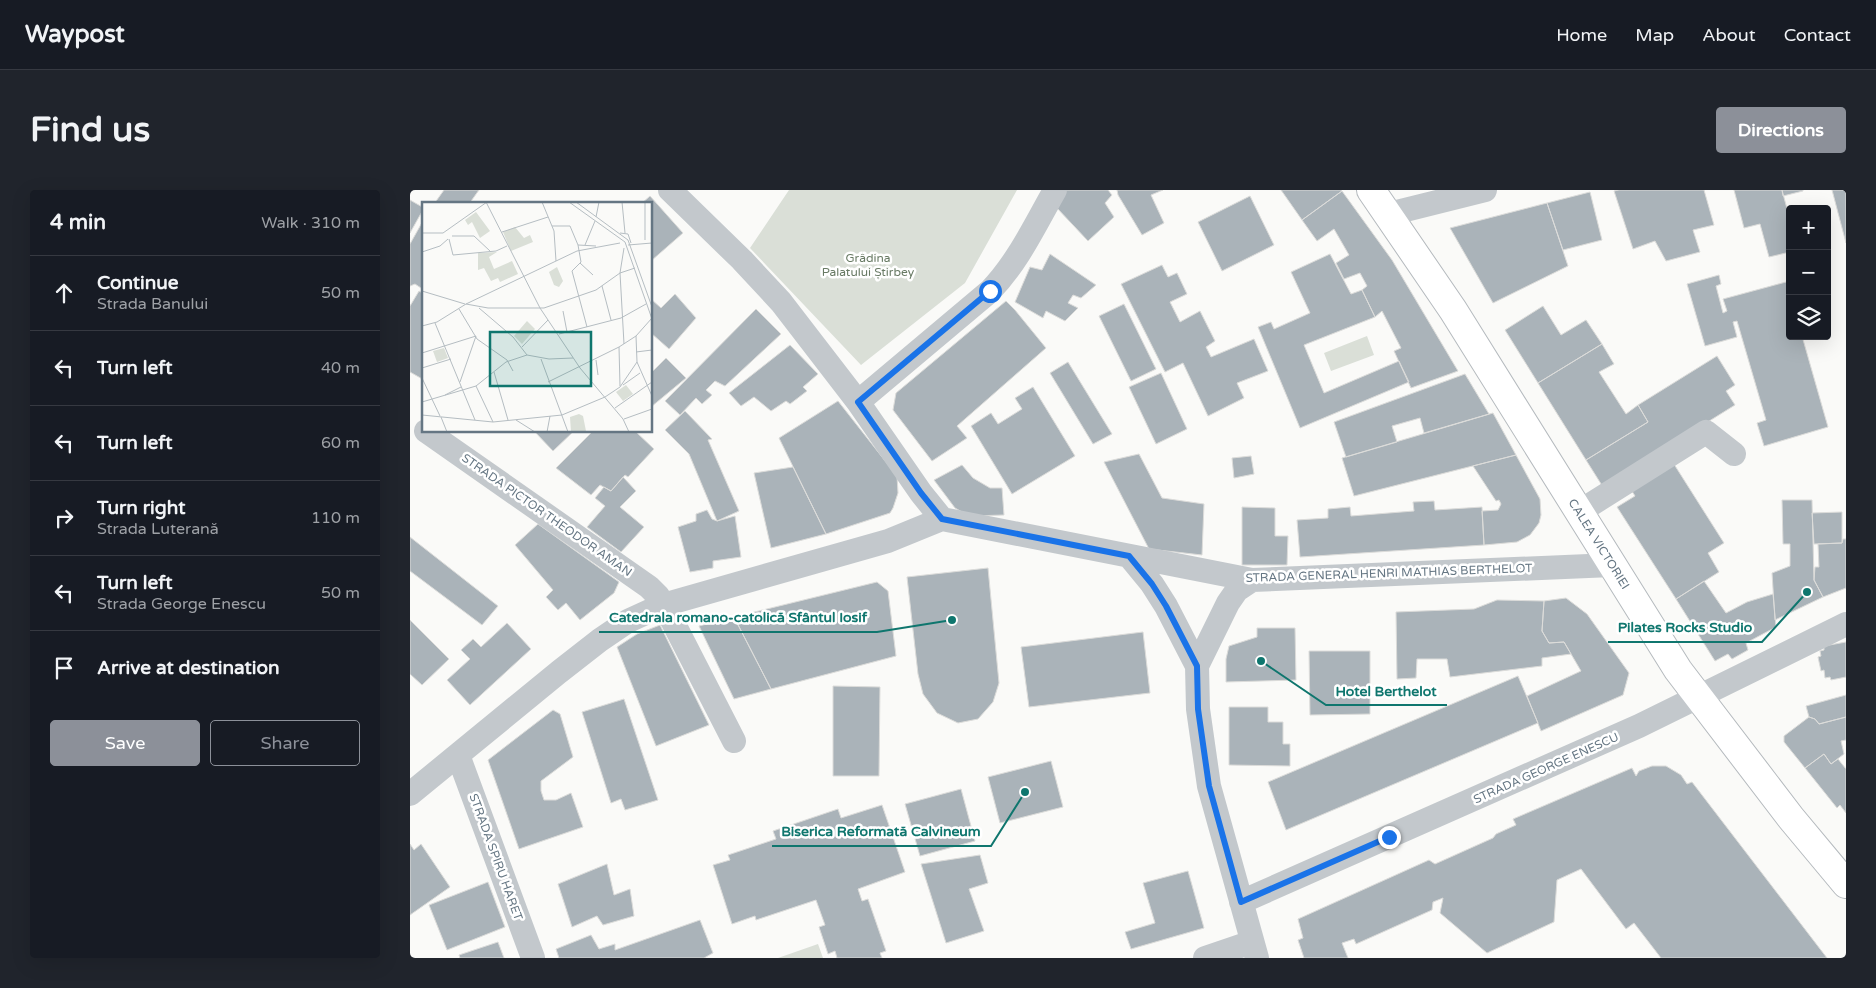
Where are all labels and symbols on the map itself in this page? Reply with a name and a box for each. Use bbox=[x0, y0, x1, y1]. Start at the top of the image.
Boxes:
inset map bbox=[422, 202, 652, 432]
park label: Grădina Palatului Știrbey bbox=[822, 251, 915, 279]
route start bbox=[979, 280, 1002, 303]
street label: STRADA PICTOR THEODOR AMAN bbox=[459, 451, 635, 579]
street label: CALEA VICTORIEI bbox=[1566, 496, 1632, 592]
street label: STRADA GENERAL HENRI MATHIAS BERTHELOT bbox=[1245, 561, 1533, 585]
callout: Catedrala romano-catolică Sfântul Iosif bbox=[599, 603, 877, 632]
text: Catedrala romano-catolică Sfântul Iosif bbox=[609, 609, 868, 626]
callout: Pilates Rocks Studio bbox=[1608, 613, 1762, 642]
text: Pilates Rocks Studio bbox=[1618, 619, 1753, 636]
callout: Hotel Berthelot bbox=[1326, 676, 1447, 705]
text: Hotel Berthelot bbox=[1335, 683, 1437, 700]
street label: STRADA GEORGE ENESCU bbox=[1471, 730, 1621, 806]
street label: STRADA SPIRU HARET bbox=[467, 792, 526, 923]
callout: Biserica Reformată Calvineum bbox=[772, 817, 991, 846]
text: Biserica Reformată Calvineum bbox=[781, 823, 981, 840]
route end bbox=[1378, 826, 1401, 849]

